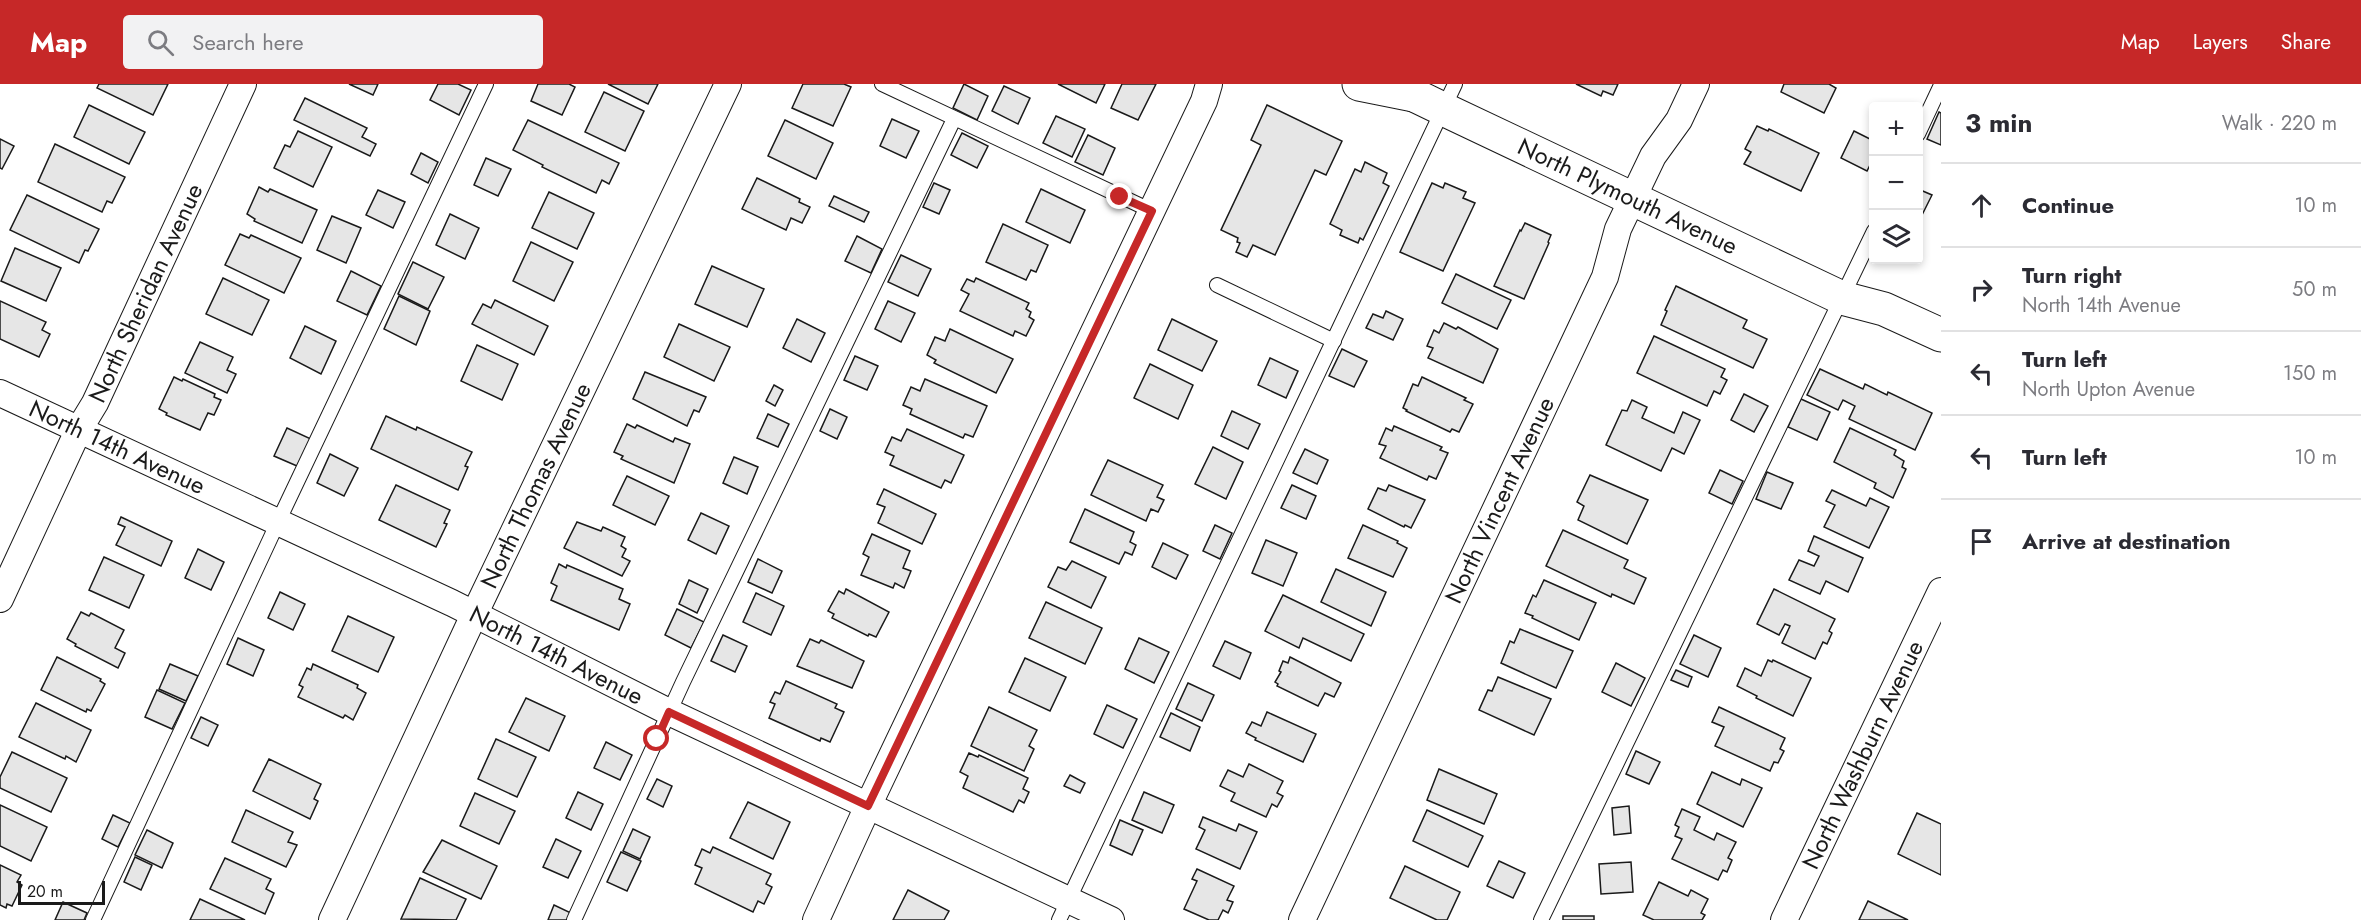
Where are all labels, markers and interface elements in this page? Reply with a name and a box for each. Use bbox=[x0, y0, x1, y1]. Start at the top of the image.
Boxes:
search box bbox=[123, 15, 543, 69]
text: Map bbox=[30, 22, 87, 63]
icon: search bbox=[144, 26, 177, 59]
text: Search here bbox=[192, 26, 304, 58]
text: Map bbox=[2121, 27, 2160, 57]
text: Layers bbox=[2193, 27, 2248, 57]
text: Share bbox=[2281, 27, 2331, 57]
map controls bbox=[1869, 102, 1923, 264]
button: + bbox=[1869, 102, 1923, 156]
text: 3 min bbox=[1965, 104, 2032, 142]
text: Walk · 220 m bbox=[2222, 109, 2337, 138]
street label: North Plymouth Avenue bbox=[1512, 129, 1744, 263]
button: − bbox=[1869, 156, 1923, 210]
street label: North Sheridan Avenue bbox=[80, 178, 211, 408]
route end bbox=[1106, 183, 1132, 209]
icon: ahead bbox=[1965, 189, 1998, 222]
text: Continue bbox=[2022, 189, 2114, 221]
text: 10 m bbox=[2294, 191, 2337, 220]
button: layers bbox=[1869, 210, 1923, 264]
text: Turn right bbox=[2022, 259, 2122, 291]
icon: right bbox=[1965, 273, 1998, 306]
text: 50 m bbox=[2292, 275, 2337, 304]
text: North 14th Avenue bbox=[2022, 291, 2181, 320]
text: Turn left bbox=[2022, 343, 2107, 375]
icon: left bbox=[1965, 357, 1998, 390]
text: 150 m bbox=[2283, 359, 2337, 388]
text: North Upton Avenue bbox=[2022, 375, 2195, 404]
street label: North Thomas Avenue bbox=[471, 377, 600, 594]
street label: North 14th Avenue bbox=[23, 391, 211, 503]
street label: North Vincent Avenue bbox=[1436, 391, 1563, 609]
icon: left bbox=[1965, 441, 1998, 474]
text: Turn left bbox=[2022, 441, 2107, 473]
text: 10 m bbox=[2294, 443, 2337, 472]
icon: arrive bbox=[1965, 525, 1998, 558]
text: Arrive at destination bbox=[2022, 525, 2231, 557]
street label: North 14th Avenue bbox=[463, 596, 649, 713]
street label: North Washburn Avenue bbox=[1793, 634, 1932, 875]
route start bbox=[643, 725, 669, 751]
scale bar bbox=[18, 878, 105, 906]
text: 20 m bbox=[27, 880, 63, 903]

